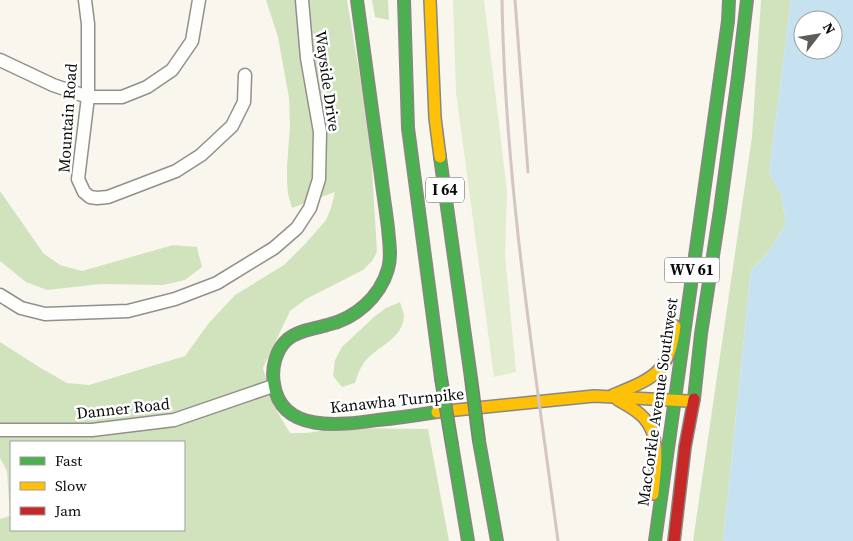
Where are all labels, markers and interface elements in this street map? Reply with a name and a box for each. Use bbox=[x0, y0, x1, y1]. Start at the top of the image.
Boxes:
north arrow bbox=[793, 10, 843, 60]
text: N bbox=[818, 19, 840, 38]
street label: Wayside Drive bbox=[310, 29, 346, 133]
street label: Mountain Road bbox=[52, 63, 82, 173]
road number: I 64 bbox=[426, 178, 464, 202]
road number: WV 61 bbox=[664, 258, 720, 282]
street label: MacCorkle Avenue Southwest bbox=[632, 296, 683, 507]
street label: Kanawha Turnpike bbox=[329, 382, 465, 418]
street label: Danner Road bbox=[75, 392, 171, 424]
legend bbox=[10, 441, 185, 531]
text: Fast bbox=[55, 450, 82, 471]
text: Slow bbox=[55, 475, 87, 496]
text: Jam bbox=[54, 500, 82, 521]

